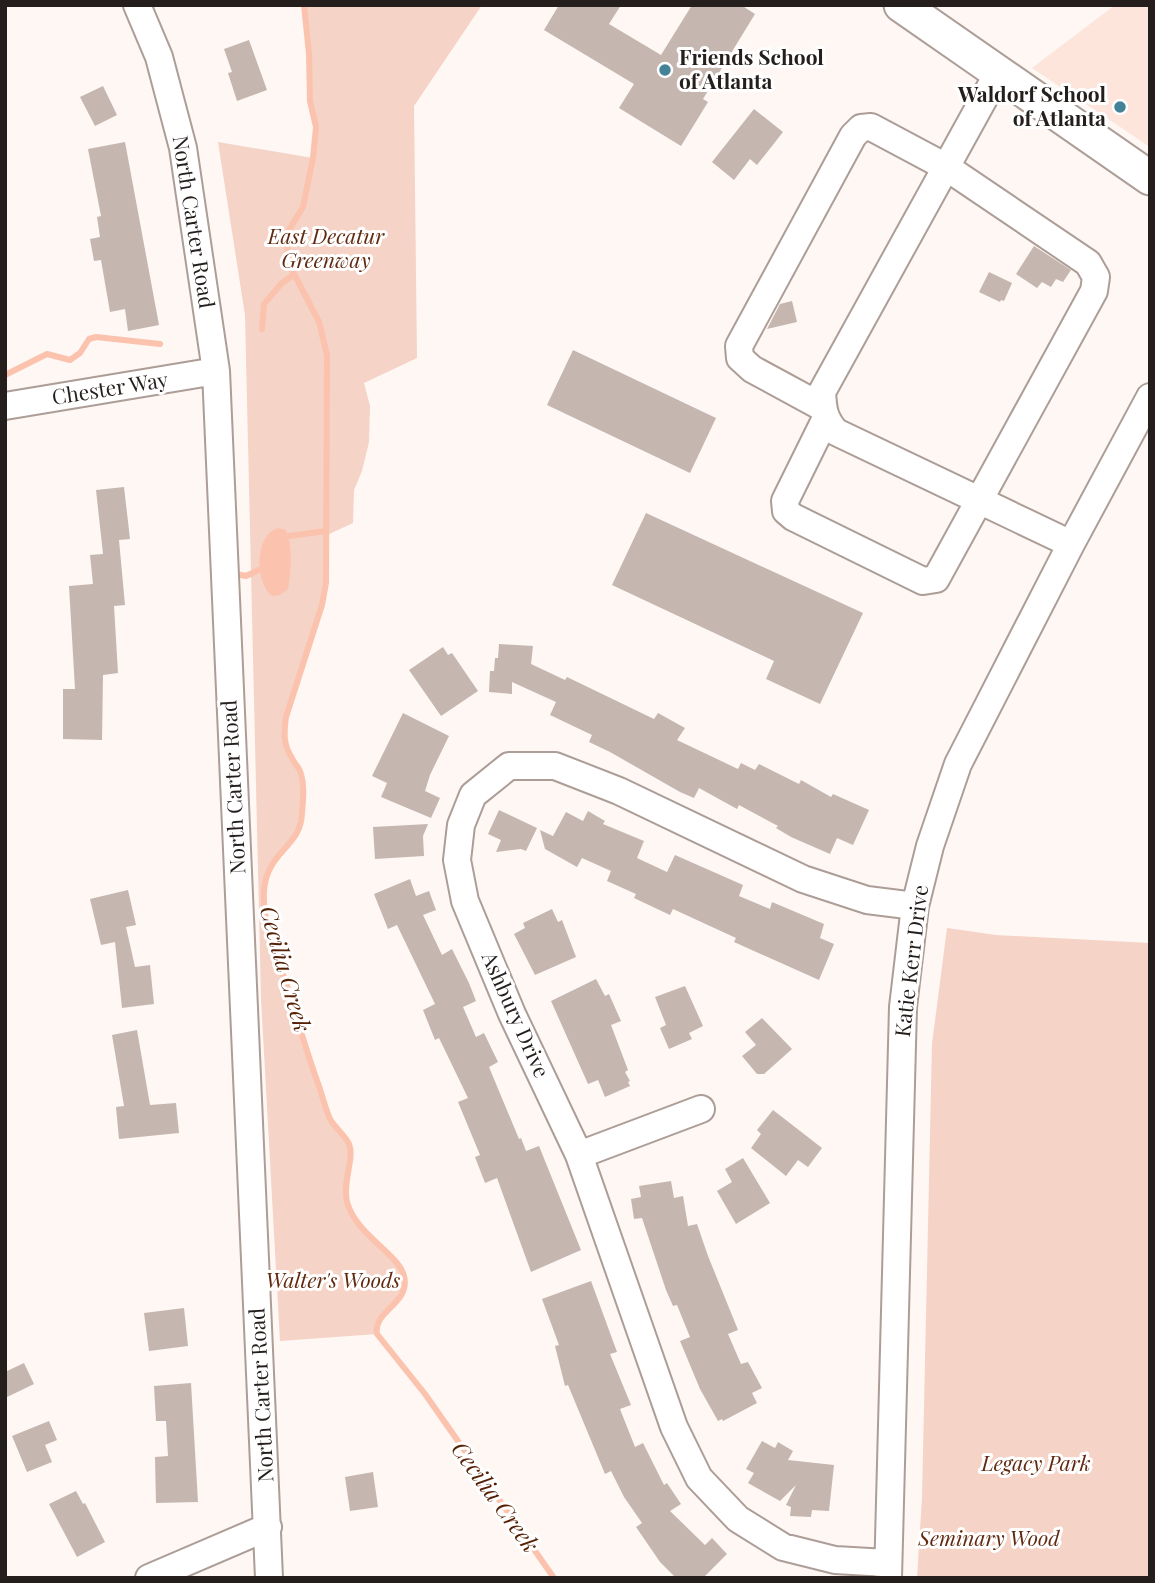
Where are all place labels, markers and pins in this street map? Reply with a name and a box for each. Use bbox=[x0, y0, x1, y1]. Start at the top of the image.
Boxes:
place label: Friends School of Atlanta bbox=[679, 42, 824, 94]
marker: Friends School of Atlanta bbox=[657, 62, 673, 78]
place label: Waldorf School of Atlanta bbox=[957, 79, 1106, 131]
marker: Waldorf School of Atlanta bbox=[1112, 99, 1128, 115]

